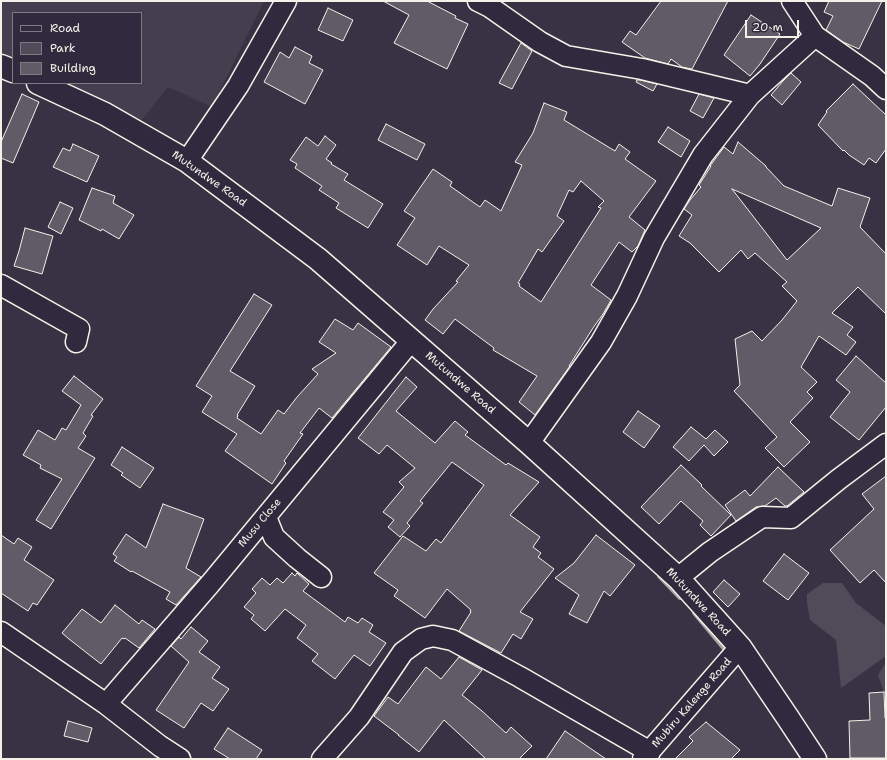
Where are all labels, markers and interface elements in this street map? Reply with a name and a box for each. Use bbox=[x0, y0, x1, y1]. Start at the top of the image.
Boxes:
legend bbox=[12, 12, 142, 84]
scale bar bbox=[747, 12, 801, 38]
text: 20 m bbox=[752, 19, 783, 35]
text: Road bbox=[50, 20, 80, 36]
text: Park bbox=[50, 40, 76, 56]
text: Building bbox=[50, 60, 96, 76]
street label: Mutundwe Road bbox=[169, 148, 249, 210]
street label: Mutundwe Road bbox=[422, 349, 498, 417]
street label: Musu Close bbox=[236, 496, 284, 550]
street label: Mutundwe Road bbox=[663, 565, 733, 639]
street label: Mubiru Kalenge Road bbox=[649, 655, 735, 751]

